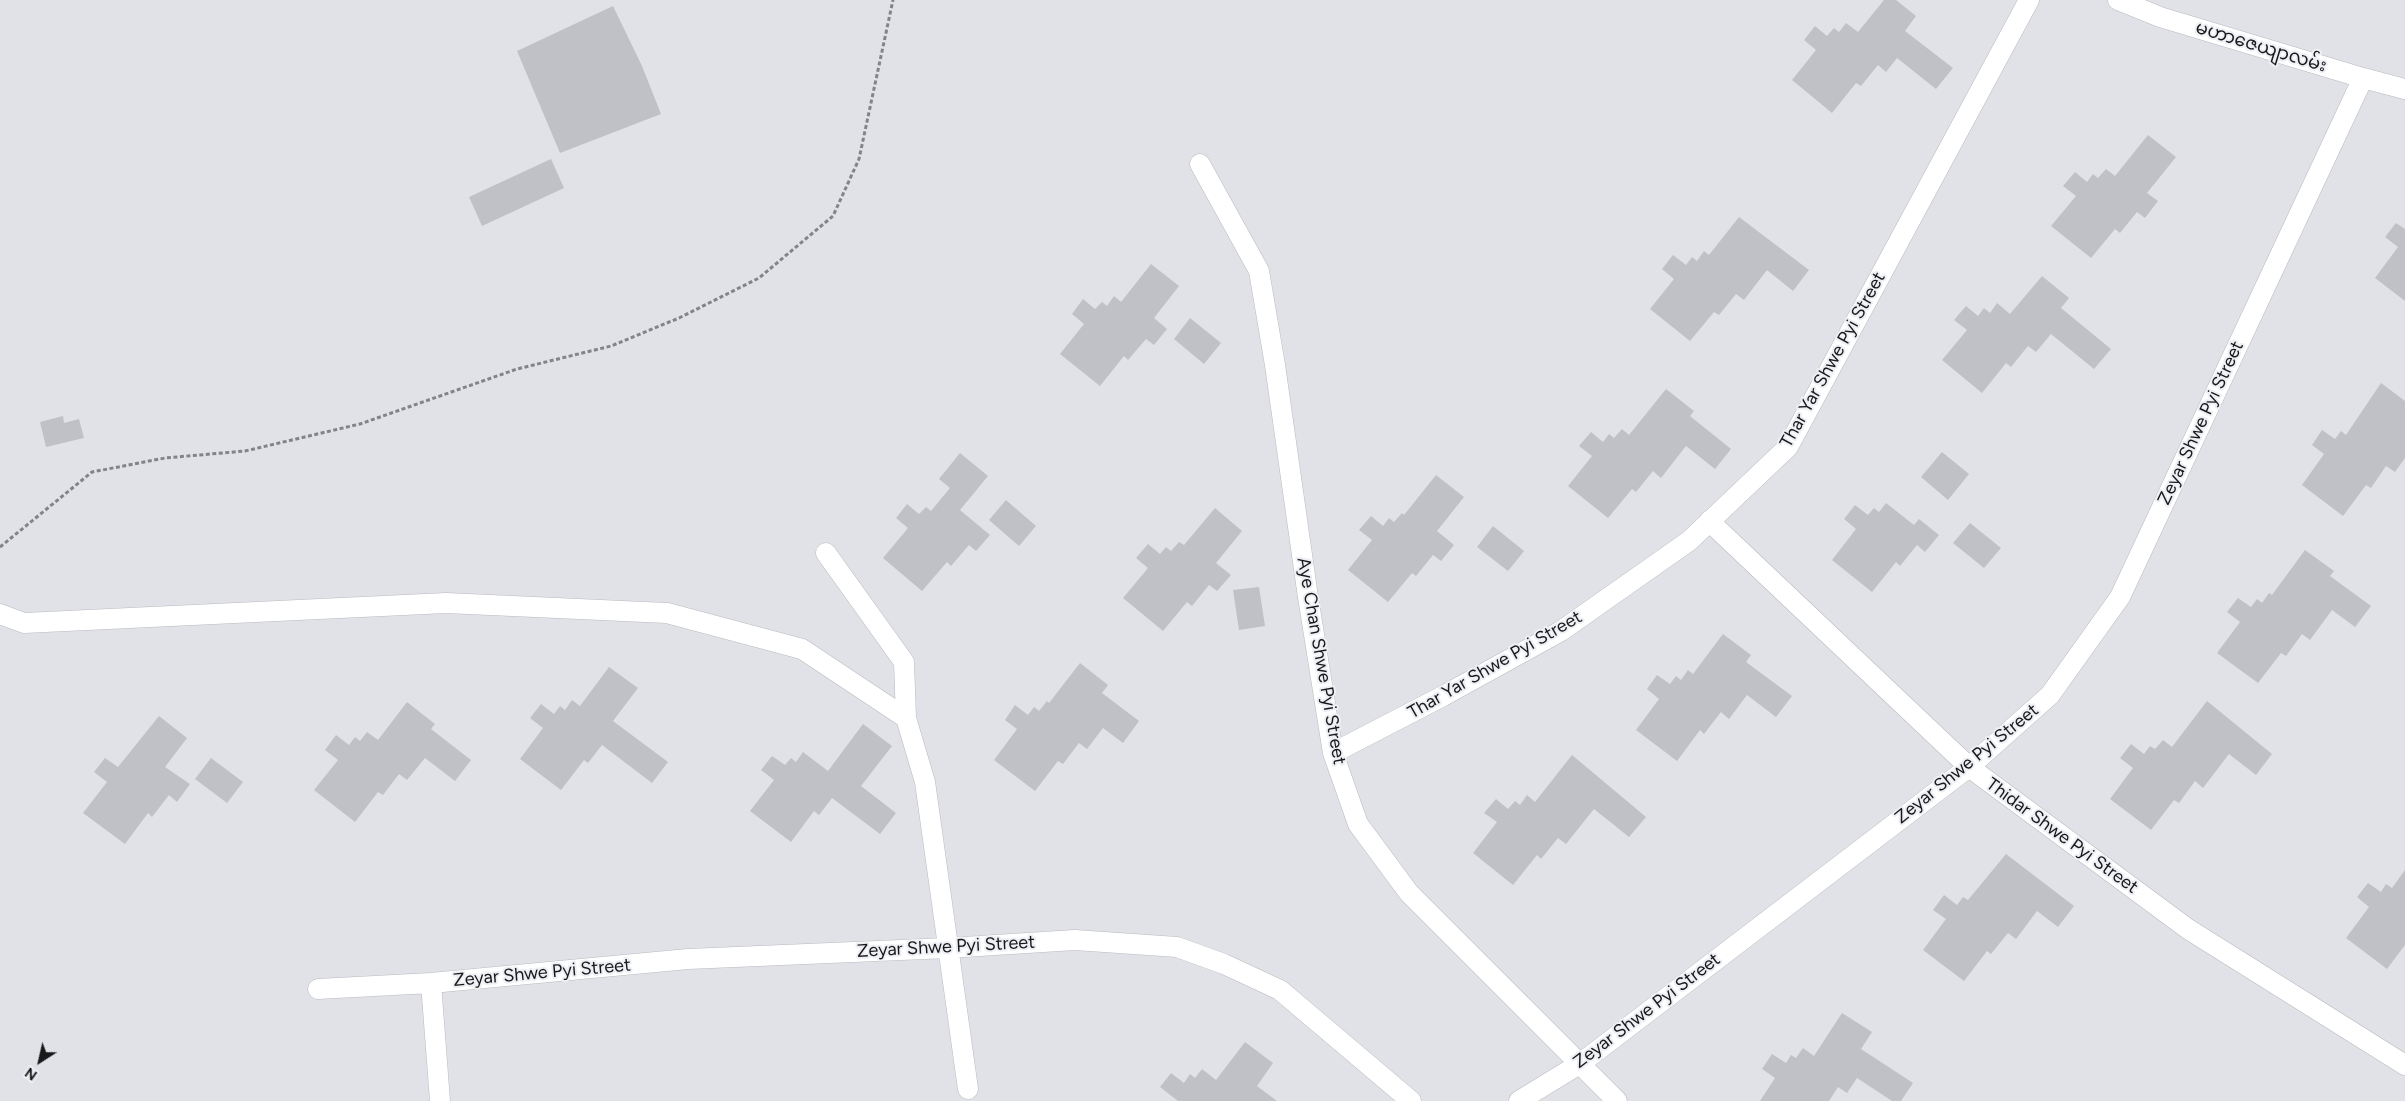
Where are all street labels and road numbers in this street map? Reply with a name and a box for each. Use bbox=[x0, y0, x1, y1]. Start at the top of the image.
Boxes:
street label: မဟာဇေယျာလမ်း bbox=[2193, 17, 2329, 77]
street label: Thar Yar Shwe Pyi Street bbox=[1776, 269, 1890, 451]
street label: Zeyar Shwe Pyi Street bbox=[2154, 338, 2248, 508]
street label: Aye Chan Shwe Pyi Street bbox=[1292, 556, 1350, 766]
street label: Thar Yar Shwe Pyi Street bbox=[1404, 606, 1586, 724]
street label: Zeyar Shwe Pyi Street bbox=[1891, 700, 2043, 828]
street label: Thidar Shwe Pyi Street bbox=[1982, 774, 2142, 898]
street label: Zeyar Shwe Pyi Street bbox=[856, 932, 1036, 962]
street label: Zeyar Shwe Pyi Street bbox=[1569, 949, 1725, 1073]
street label: Zeyar Shwe Pyi Street bbox=[452, 954, 632, 992]

